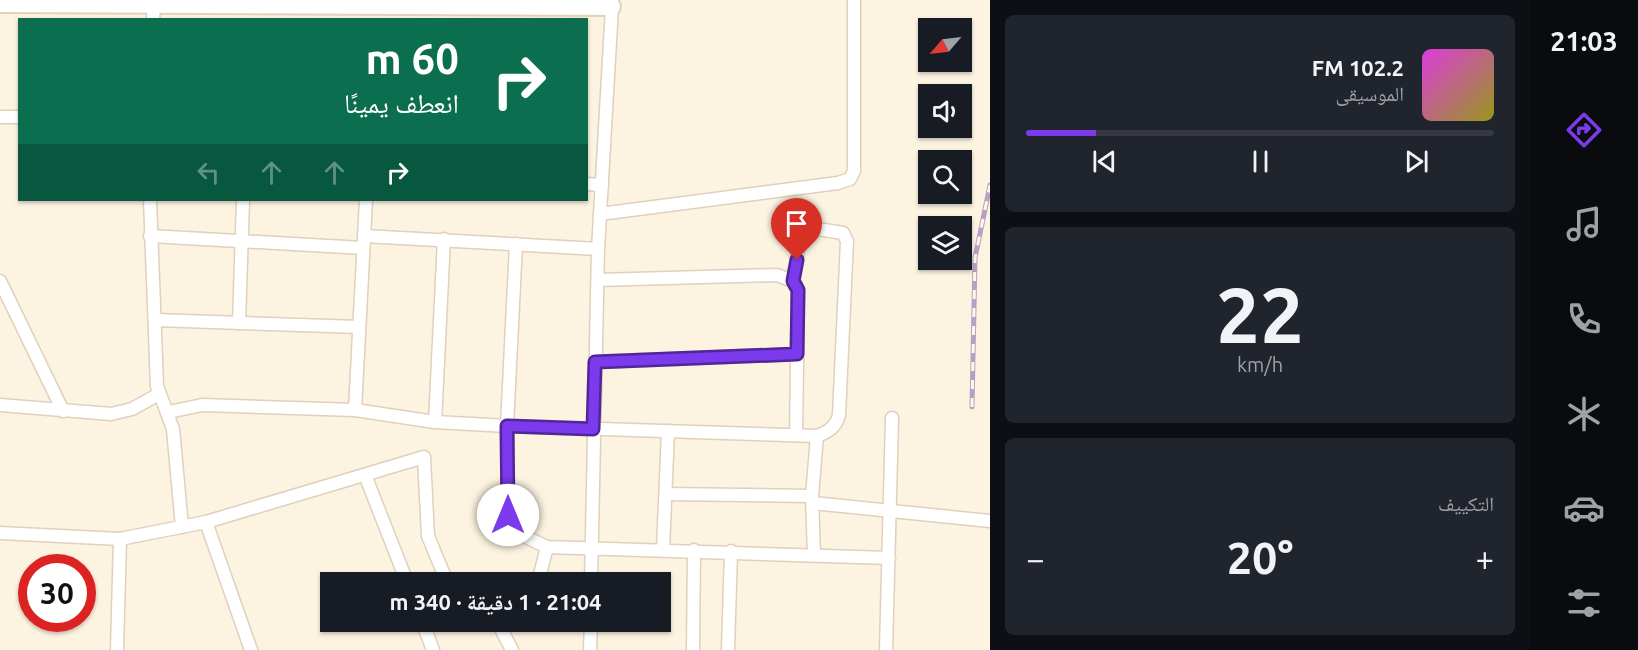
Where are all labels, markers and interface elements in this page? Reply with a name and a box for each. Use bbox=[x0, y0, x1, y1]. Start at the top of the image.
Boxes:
north arrow bbox=[918, 18, 972, 72]
map controls bbox=[918, 18, 972, 270]
text: 21:03 bbox=[1550, 26, 1618, 56]
text: 60 m bbox=[365, 35, 459, 82]
icon: right bbox=[480, 42, 558, 120]
text: 102.2 FM bbox=[1312, 55, 1404, 80]
text: الموسيقى bbox=[1336, 82, 1404, 105]
button: sound bbox=[918, 84, 972, 138]
text: انعطف يمينًا bbox=[344, 88, 459, 118]
icon: directions bbox=[1563, 109, 1605, 151]
icon: previous bbox=[1088, 145, 1121, 178]
icon: pause bbox=[1244, 145, 1277, 178]
icon: next bbox=[1400, 145, 1433, 178]
button: search bbox=[918, 150, 972, 204]
icon: left bbox=[192, 156, 225, 189]
icon: ahead bbox=[255, 156, 288, 189]
icon: ahead bbox=[318, 156, 351, 189]
icon: right bbox=[381, 156, 414, 189]
pin bbox=[771, 198, 822, 260]
icon: music bbox=[1563, 203, 1605, 245]
icon: arrive bbox=[780, 207, 813, 240]
button: layers bbox=[918, 216, 972, 270]
text: 22 bbox=[1216, 270, 1304, 358]
icon: phone bbox=[1563, 298, 1605, 340]
text: km/h bbox=[1237, 353, 1283, 376]
icon: climate bbox=[1563, 393, 1605, 435]
position arrow bbox=[476, 483, 540, 547]
icon: car bbox=[1563, 487, 1605, 529]
text: التكييف bbox=[1438, 492, 1494, 515]
text: 20° bbox=[1227, 532, 1293, 583]
text: − bbox=[1026, 540, 1045, 577]
text: + bbox=[1475, 540, 1494, 577]
speed limit sign: 30 bbox=[18, 554, 96, 632]
icon: filters bbox=[1563, 582, 1605, 624]
text: 21:04 · 1 دقيقة · 340 m bbox=[390, 589, 602, 614]

